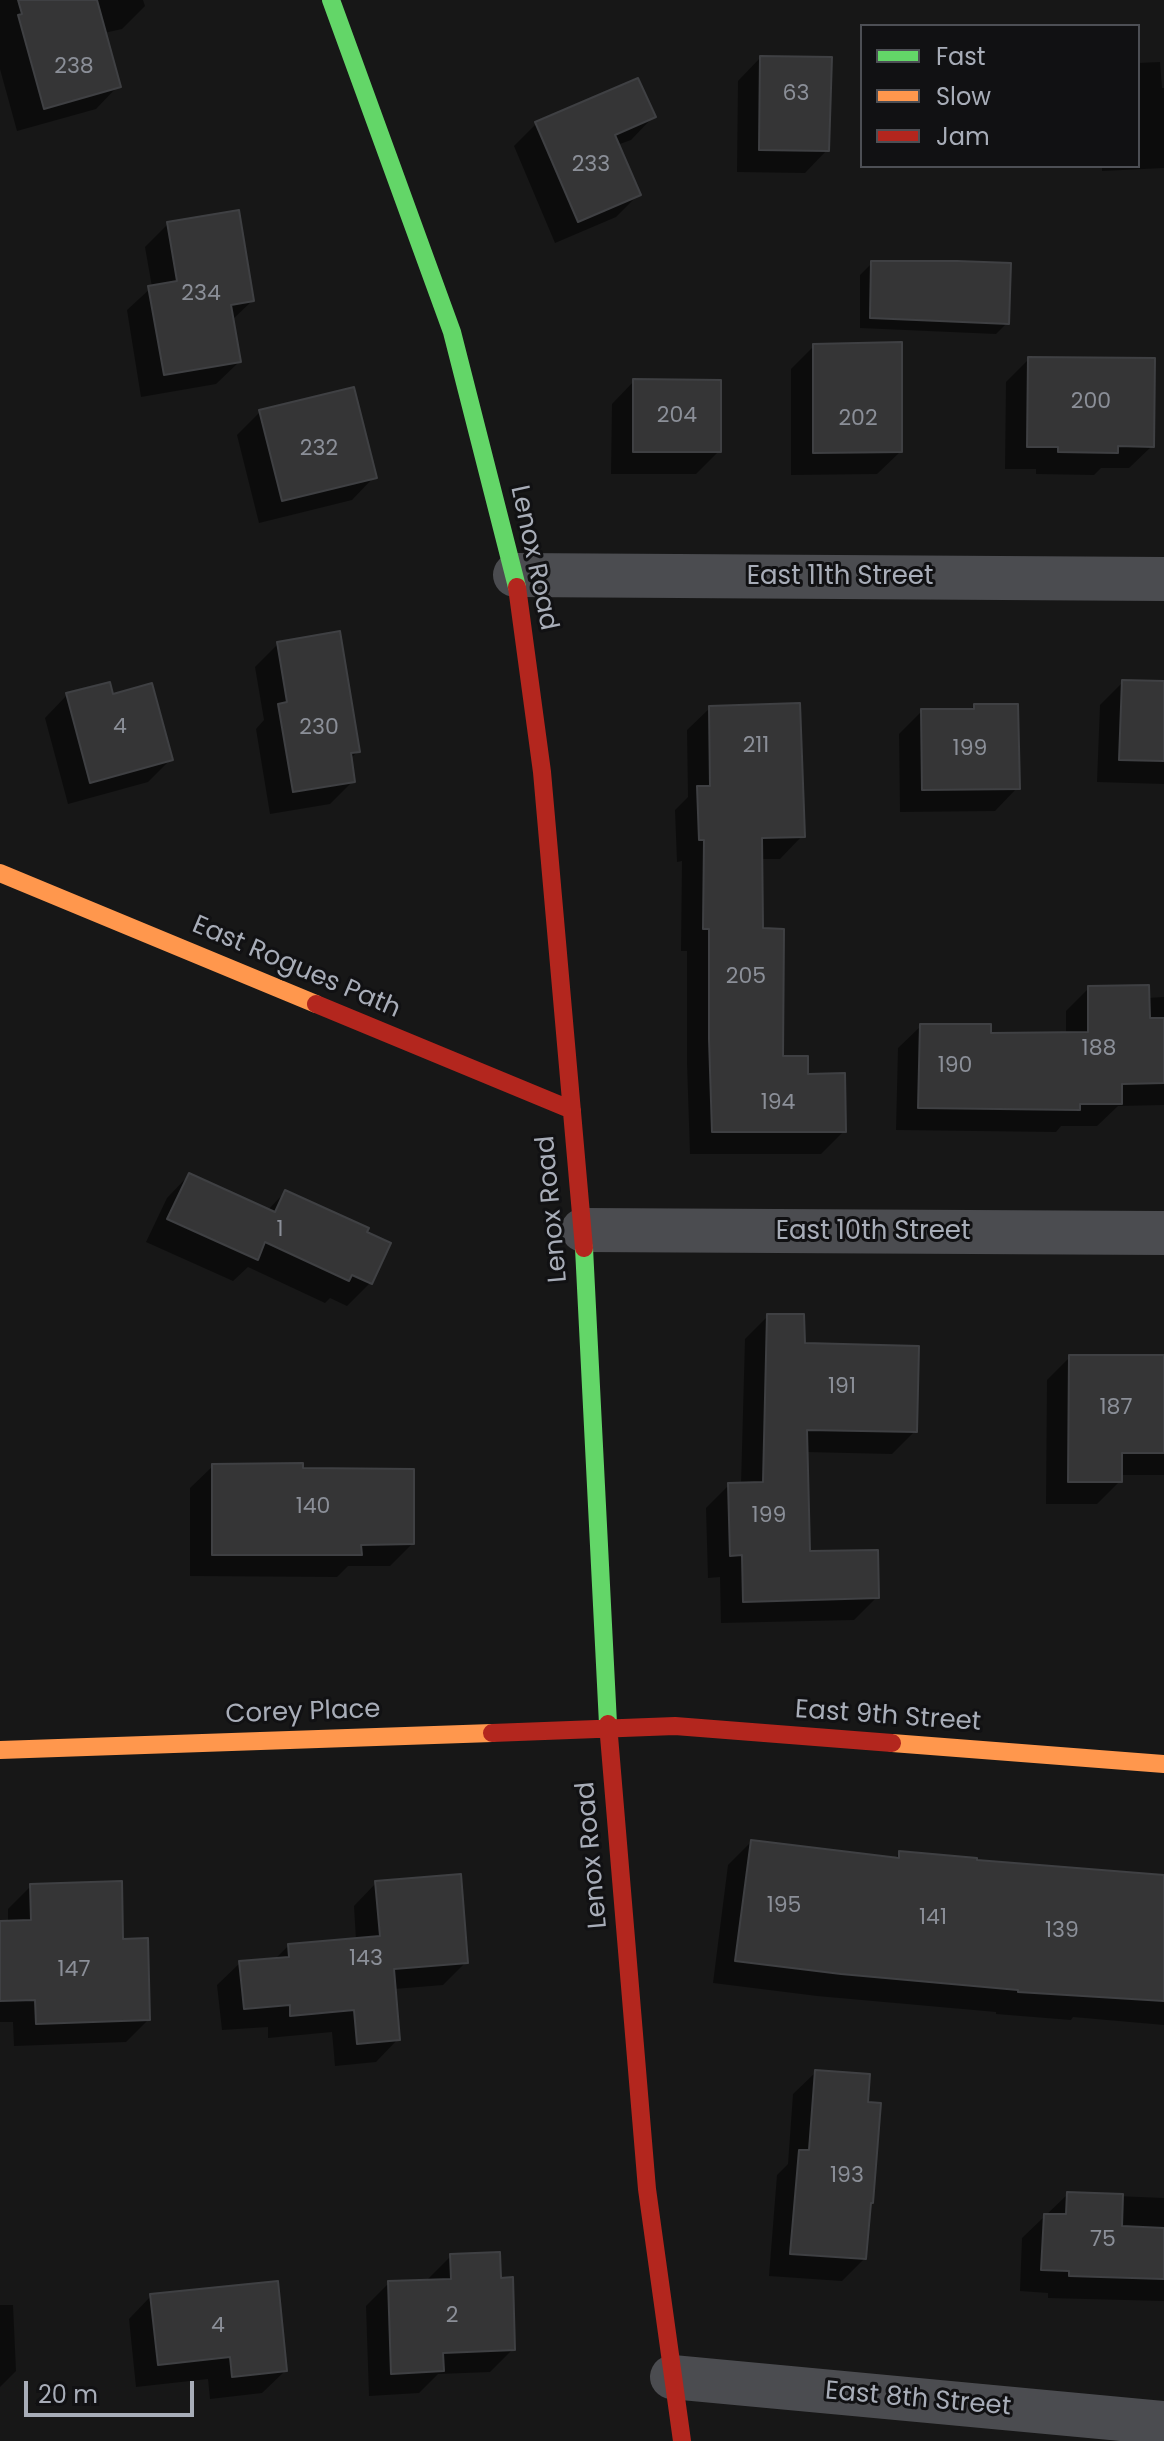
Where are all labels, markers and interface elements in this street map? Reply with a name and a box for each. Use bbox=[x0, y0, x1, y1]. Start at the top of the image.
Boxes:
legend bbox=[860, 24, 1140, 168]
text: Fast bbox=[936, 40, 986, 73]
house number: 238 bbox=[54, 54, 94, 80]
text: Slow bbox=[936, 80, 991, 113]
house number: 63 bbox=[783, 81, 809, 107]
text: Jam bbox=[936, 120, 990, 153]
house number: 233 bbox=[572, 152, 610, 178]
house number: 234 bbox=[181, 281, 221, 307]
house number: 200 bbox=[1071, 389, 1111, 415]
house number: 204 bbox=[657, 403, 697, 429]
house number: 202 bbox=[838, 406, 878, 432]
house number: 232 bbox=[300, 436, 338, 462]
street label: Lenox Road bbox=[502, 483, 564, 633]
street label: East 11th Street bbox=[747, 561, 933, 593]
house number: 4 bbox=[113, 714, 127, 740]
house number: 230 bbox=[299, 715, 339, 741]
house number: 211 bbox=[743, 733, 769, 759]
house number: 199 bbox=[953, 736, 987, 762]
street label: East Rogues Path bbox=[187, 910, 405, 1026]
house number: 205 bbox=[726, 964, 766, 990]
house number: 188 bbox=[1082, 1036, 1116, 1062]
house number: 190 bbox=[938, 1053, 972, 1079]
house number: 194 bbox=[761, 1090, 795, 1116]
street label: Lenox Road bbox=[531, 1134, 575, 1284]
street label: East 10th Street bbox=[776, 1216, 970, 1248]
house number: 1 bbox=[276, 1217, 284, 1243]
house number: 191 bbox=[828, 1374, 856, 1400]
house number: 187 bbox=[1100, 1395, 1132, 1421]
house number: 140 bbox=[296, 1494, 330, 1520]
house number: 199 bbox=[752, 1503, 786, 1529]
street label: Corey Place bbox=[225, 1695, 381, 1731]
street label: East 9th Street bbox=[794, 1695, 982, 1739]
street label: Lenox Road bbox=[571, 1780, 615, 1930]
house number: 195 bbox=[767, 1893, 801, 1919]
house number: 141 bbox=[919, 1905, 947, 1931]
house number: 139 bbox=[1045, 1918, 1079, 1944]
house number: 143 bbox=[349, 1946, 383, 1972]
house number: 147 bbox=[58, 1957, 90, 1983]
house number: 193 bbox=[830, 2163, 864, 2189]
house number: 75 bbox=[1090, 2227, 1116, 2253]
house number: 2 bbox=[446, 2303, 458, 2329]
house number: 4 bbox=[211, 2313, 225, 2339]
scale bar bbox=[28, 2365, 198, 2415]
street label: East 8th Street bbox=[824, 2376, 1012, 2424]
text: 20 m bbox=[38, 2378, 98, 2411]

